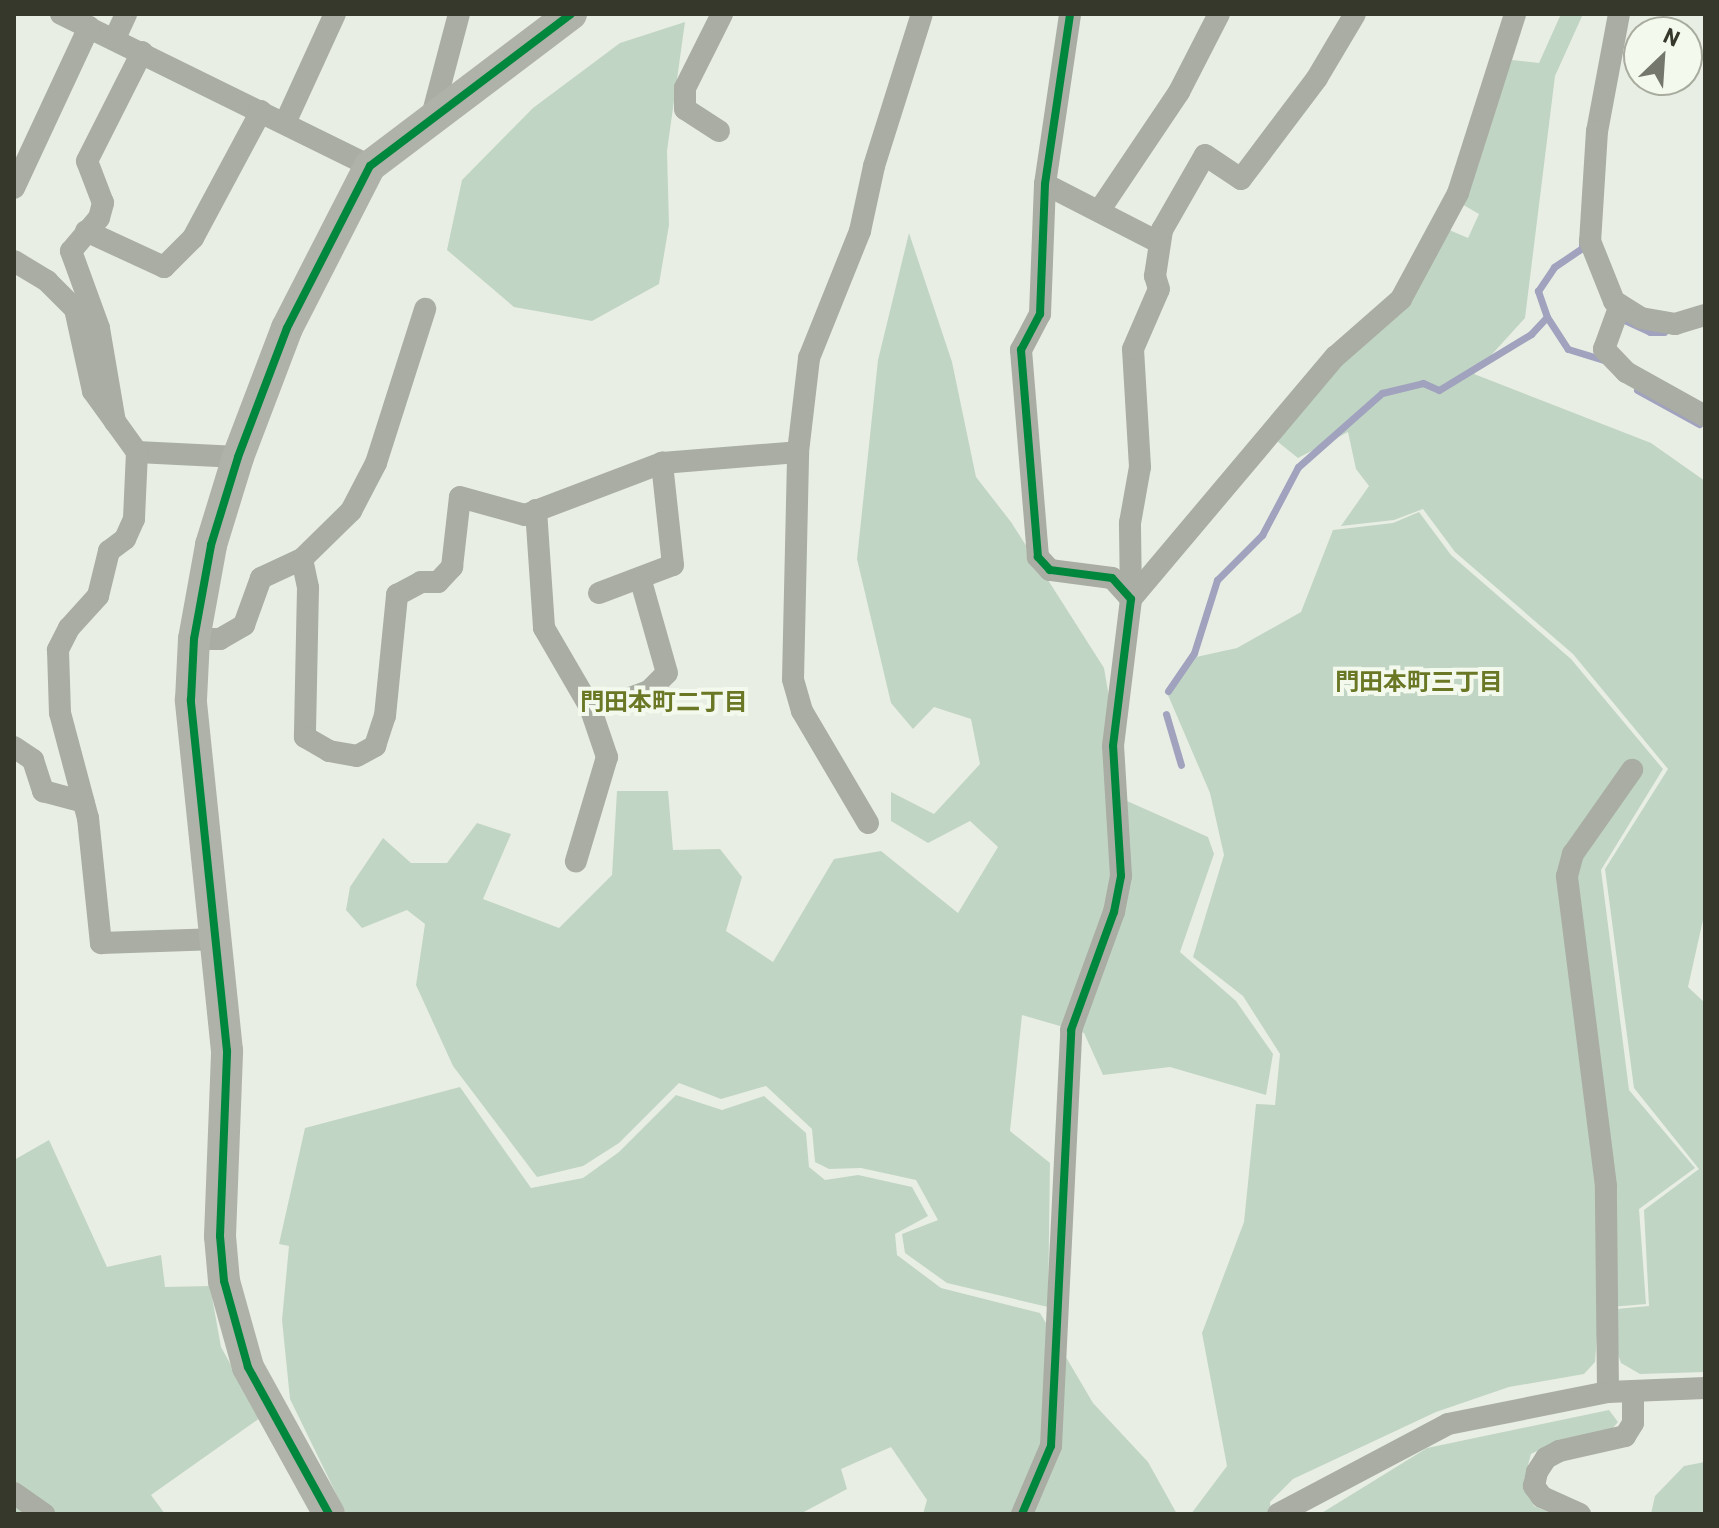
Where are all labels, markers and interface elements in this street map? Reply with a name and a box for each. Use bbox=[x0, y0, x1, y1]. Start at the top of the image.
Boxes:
north arrow bbox=[1623, 16, 1703, 96]
text: N bbox=[1660, 21, 1684, 51]
district label: 門田本町三丁目 bbox=[1335, 667, 1503, 695]
district label: 門田本町二丁目 bbox=[580, 687, 748, 715]

